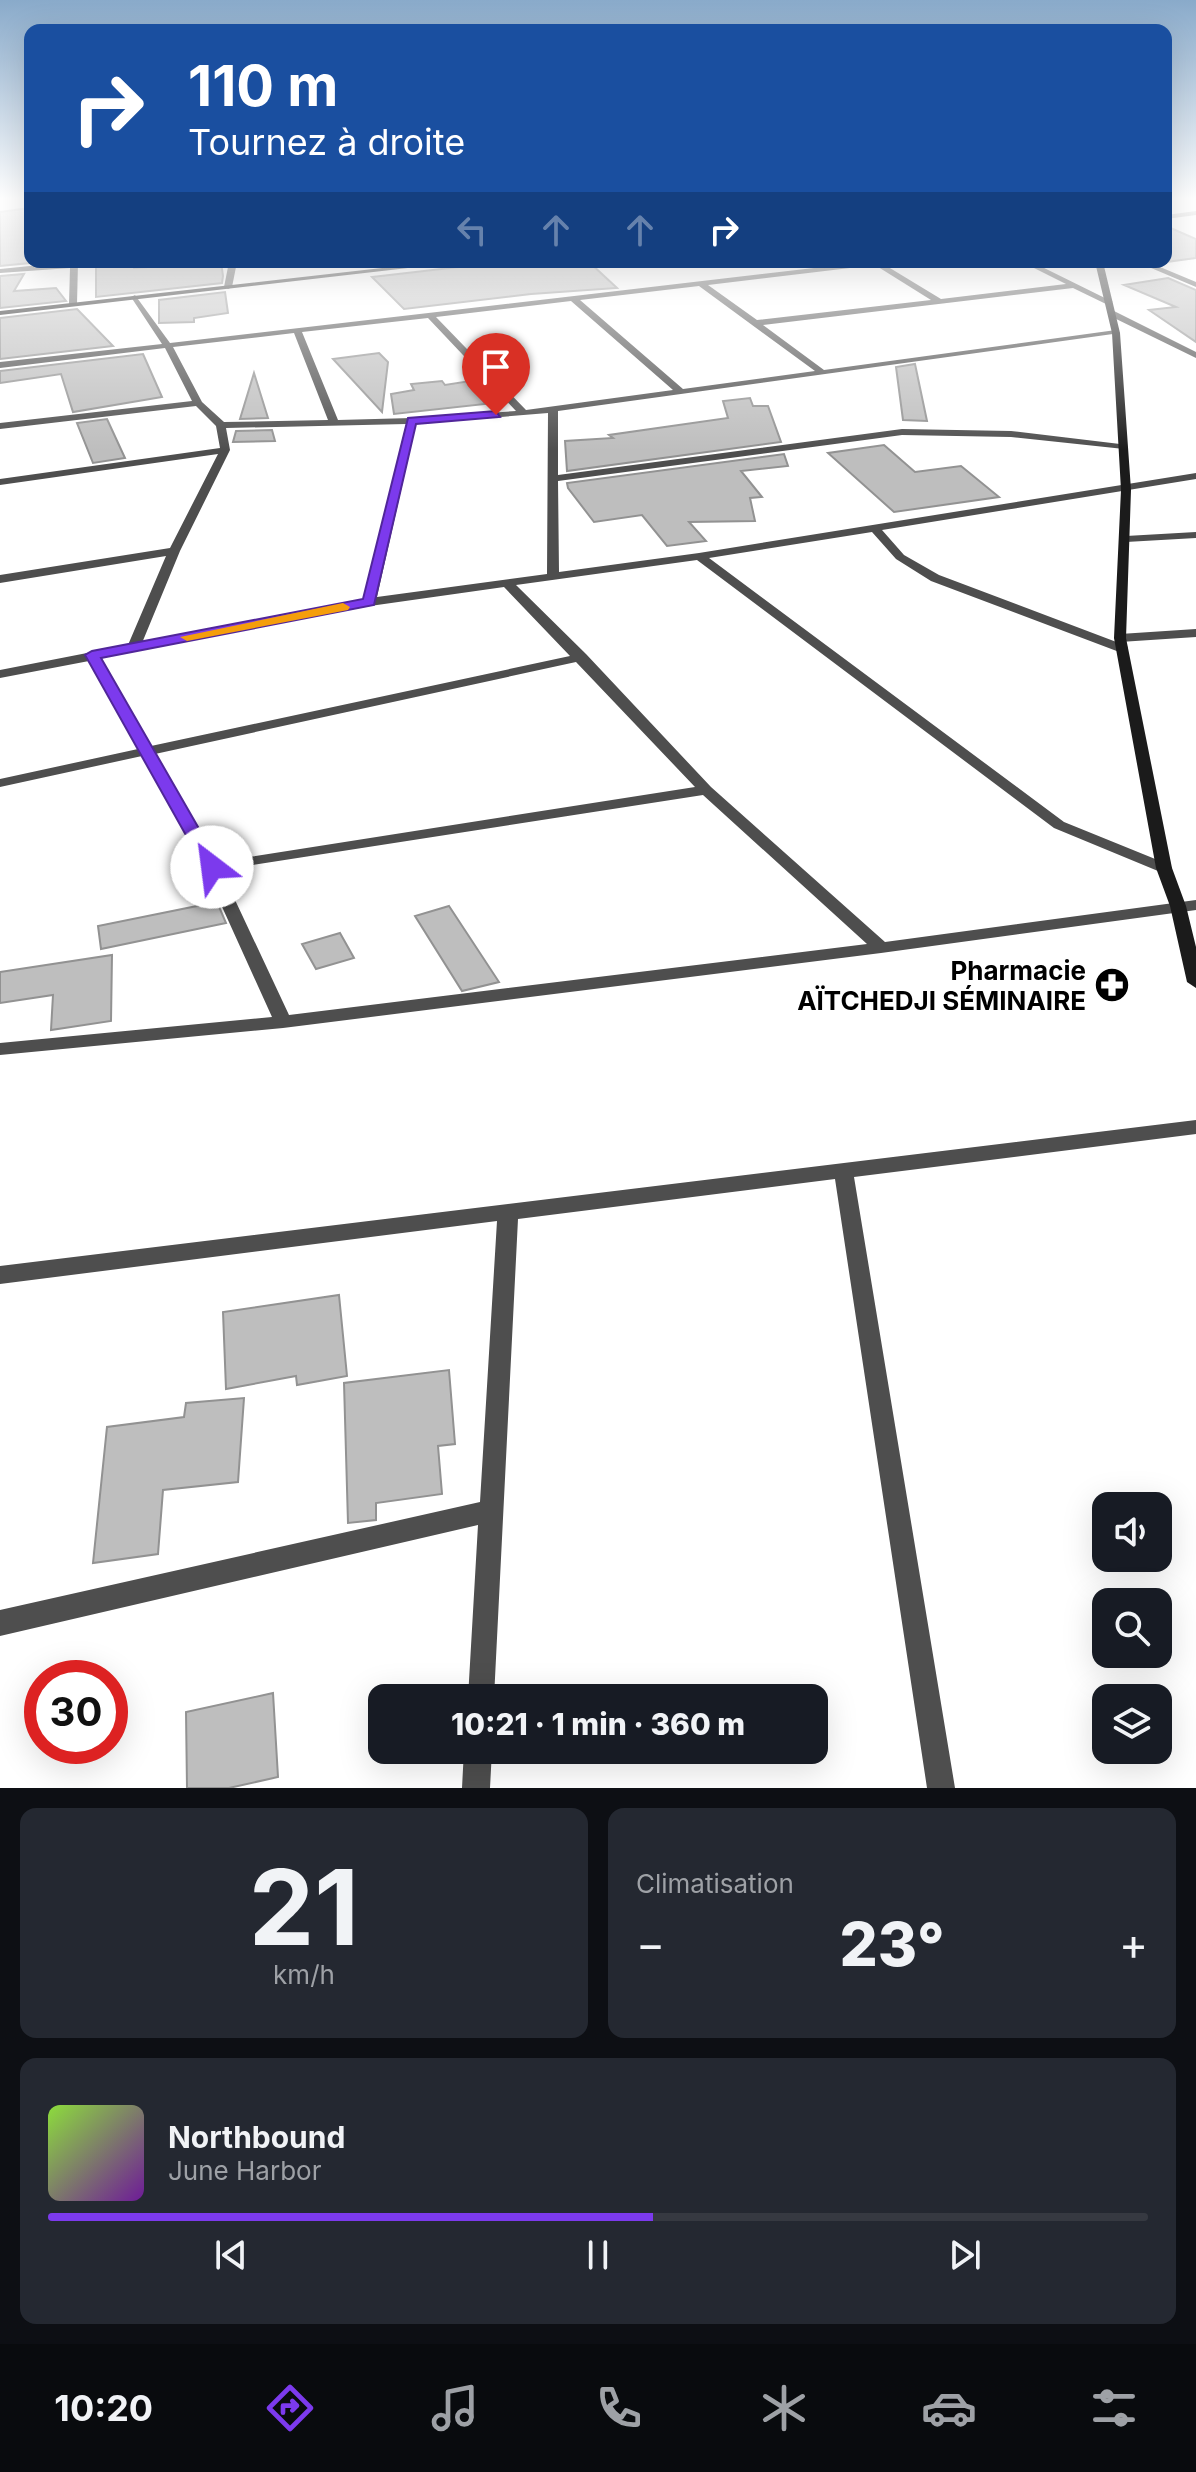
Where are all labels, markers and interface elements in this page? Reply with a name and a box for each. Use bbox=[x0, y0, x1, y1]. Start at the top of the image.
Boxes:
text: 110 m bbox=[188, 52, 338, 120]
icon: right bbox=[56, 56, 160, 160]
text: Tournez à droite bbox=[188, 120, 465, 164]
icon: left bbox=[450, 208, 494, 252]
icon: ahead bbox=[534, 208, 578, 252]
icon: ahead bbox=[618, 208, 662, 252]
icon: right bbox=[702, 208, 746, 252]
pin bbox=[462, 333, 530, 415]
icon: arrive bbox=[474, 345, 518, 389]
position arrow bbox=[170, 825, 254, 909]
place label: Pharmacie AÏTCHEDJI SÉMINAIRE bbox=[797, 955, 1086, 1016]
pharmacy icon: Pharmacie AÏTCHEDJI SÉMINAIRE bbox=[1093, 966, 1131, 1004]
map controls bbox=[1092, 1492, 1172, 1764]
button: sound bbox=[1092, 1492, 1172, 1572]
button: search bbox=[1092, 1588, 1172, 1668]
speed limit sign: 30 bbox=[24, 1660, 128, 1764]
button: layers bbox=[1092, 1684, 1172, 1764]
text: 10:21 · 1 min · 360 m bbox=[451, 1706, 745, 1742]
text: 21 bbox=[249, 1844, 359, 1970]
text: Climatisation bbox=[636, 1868, 794, 1899]
text: 23° bbox=[839, 1908, 945, 1980]
text: − bbox=[636, 1917, 665, 1971]
text: + bbox=[1119, 1917, 1148, 1971]
text: km/h bbox=[273, 1959, 335, 1990]
text: Northbound bbox=[168, 2119, 345, 2155]
text: June Harbor bbox=[168, 2155, 321, 2186]
icon: previous bbox=[209, 2233, 253, 2277]
icon: pause bbox=[576, 2233, 620, 2277]
icon: next bbox=[943, 2233, 987, 2277]
icon: directions bbox=[262, 2380, 318, 2436]
icon: music bbox=[427, 2380, 483, 2436]
icon: phone bbox=[591, 2380, 647, 2436]
icon: climate bbox=[756, 2380, 812, 2436]
icon: car bbox=[921, 2380, 977, 2436]
icon: filters bbox=[1086, 2380, 1142, 2436]
text: 10:20 bbox=[54, 2386, 153, 2430]

